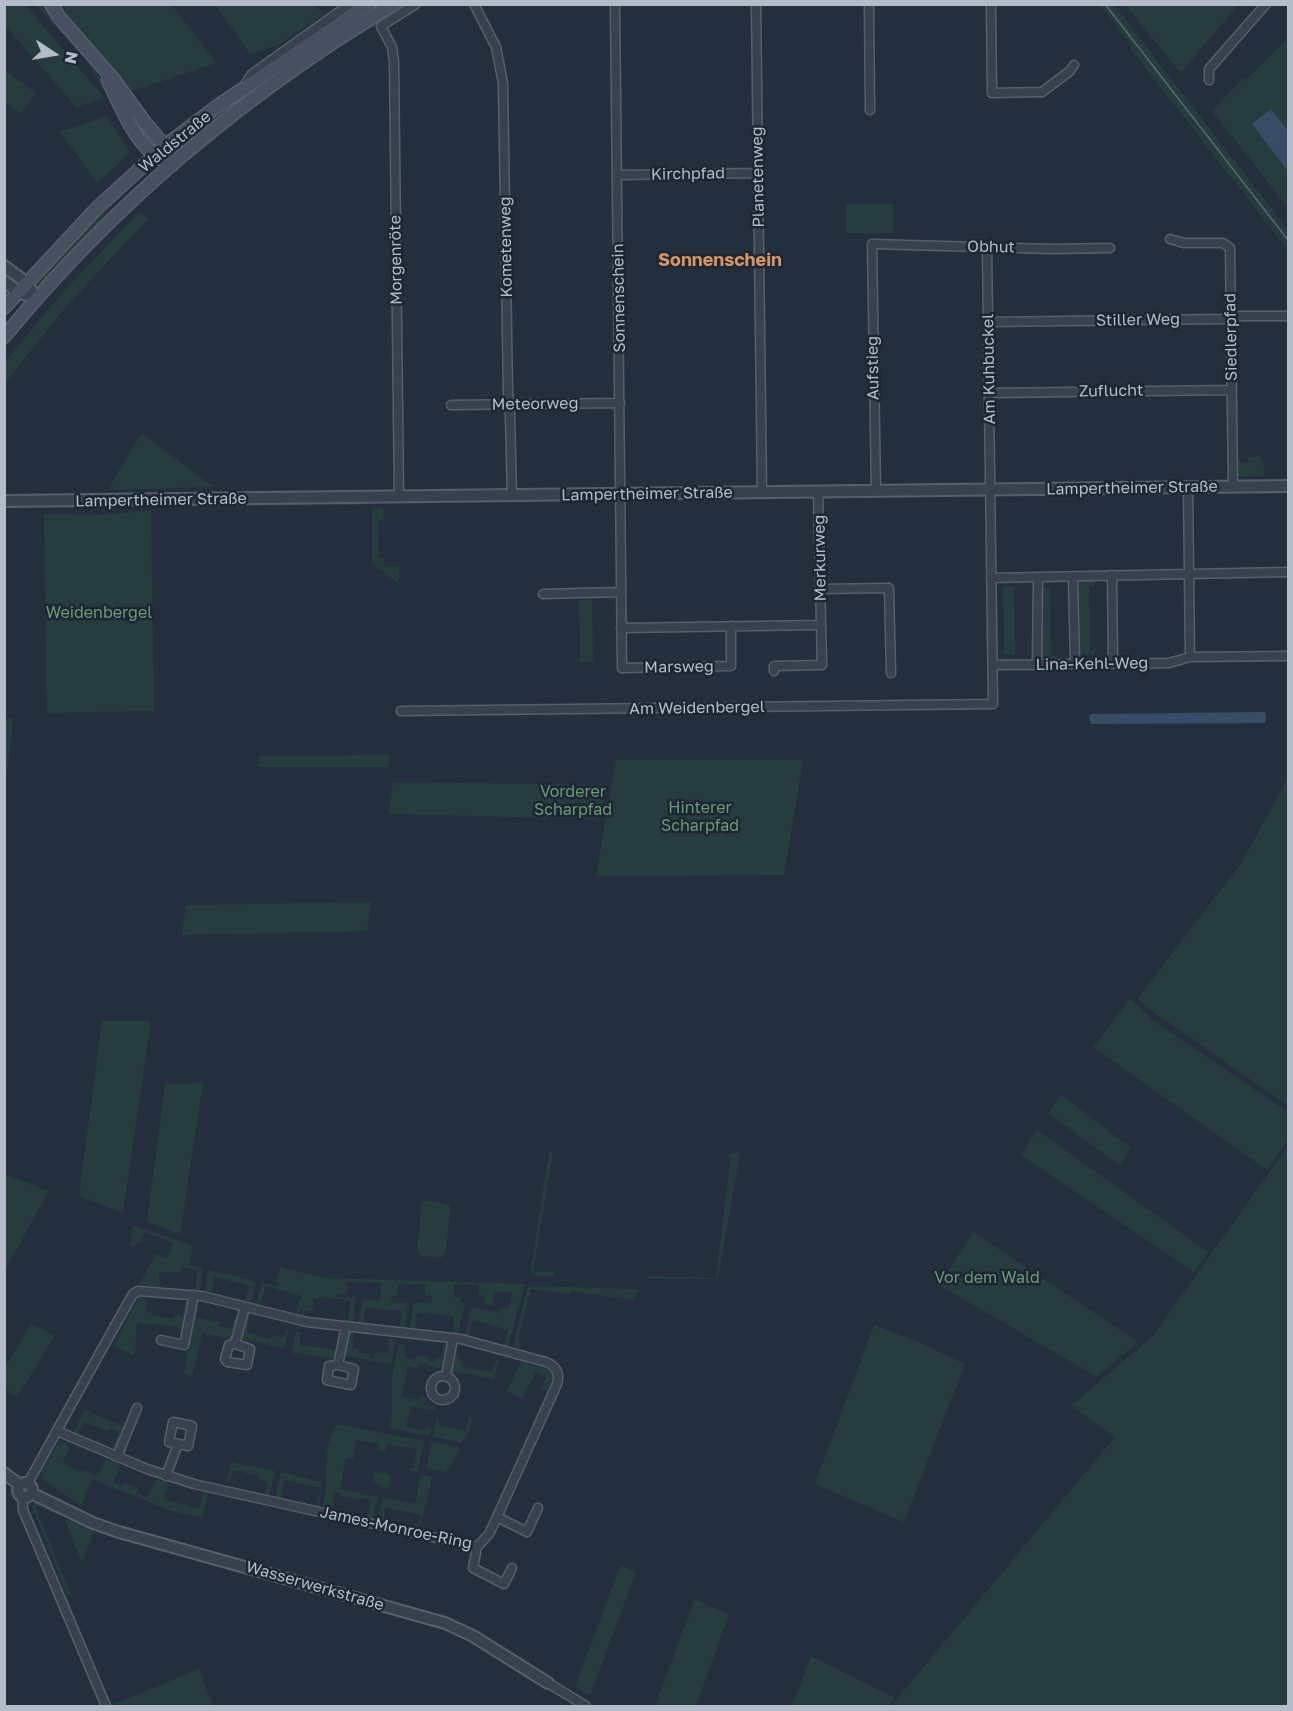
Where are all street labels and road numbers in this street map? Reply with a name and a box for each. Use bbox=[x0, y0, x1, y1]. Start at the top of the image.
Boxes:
street label: Waldstraße bbox=[135, 107, 215, 177]
street label: Planetenweg bbox=[748, 126, 768, 228]
street label: Kirchpfad bbox=[651, 164, 725, 184]
street label: Kometenweg bbox=[496, 196, 516, 298]
street label: Morgenröte bbox=[386, 215, 406, 305]
street label: Obhut bbox=[967, 237, 1015, 257]
street label: Sonnenschein bbox=[608, 243, 630, 353]
street label: Siedlerpfad bbox=[1221, 293, 1241, 381]
street label: Stiller Weg bbox=[1096, 310, 1180, 330]
street label: Am Kuhbuckel bbox=[978, 314, 1000, 424]
street label: Aufstieg bbox=[863, 336, 883, 400]
street label: Zuflucht bbox=[1079, 381, 1143, 401]
street label: Meteorweg bbox=[491, 394, 579, 414]
street label: Lampertheimer Straße bbox=[1046, 477, 1218, 499]
street label: Lampertheimer Straße bbox=[561, 483, 733, 505]
street label: Lampertheimer Straße bbox=[75, 489, 247, 511]
street label: Merkurweg bbox=[810, 515, 830, 601]
street label: Lina-Kehl-Weg bbox=[1036, 653, 1148, 675]
street label: Marsweg bbox=[644, 657, 714, 677]
street label: Am Weidenbergel bbox=[629, 697, 765, 719]
street label: James-Monroe-Ring bbox=[318, 1502, 474, 1554]
street label: Wasserwerkstraße bbox=[244, 1557, 386, 1615]

